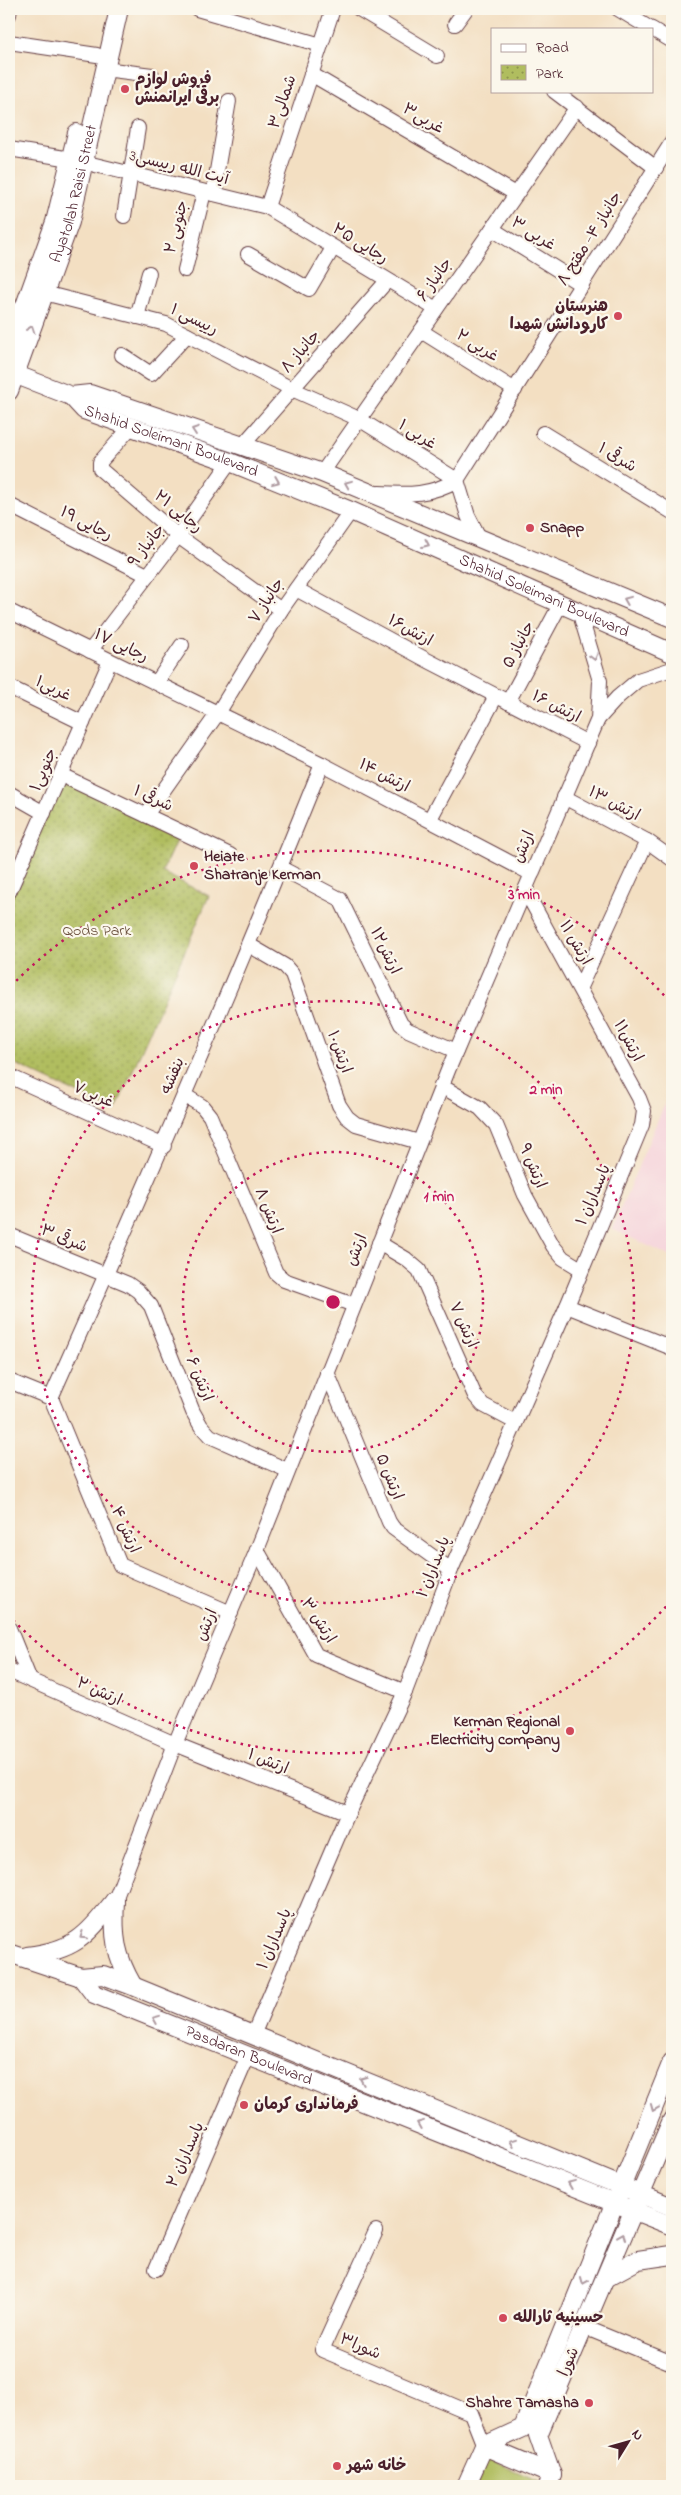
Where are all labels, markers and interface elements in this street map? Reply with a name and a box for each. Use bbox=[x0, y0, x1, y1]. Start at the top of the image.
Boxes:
legend bbox=[491, 28, 654, 92]
text: Road bbox=[536, 37, 569, 59]
text: Park bbox=[536, 63, 564, 85]
place label: فروش لوازم برقی ایرانمنش bbox=[135, 68, 219, 110]
street label: شمالی۳ bbox=[263, 72, 303, 132]
marker: فروش لوازم برقی ایرانمنش bbox=[119, 83, 131, 95]
street label: غربی۳ bbox=[398, 97, 448, 141]
street label: Ayatollah Raisi Street bbox=[44, 122, 104, 266]
street label: آیت الله رییسی3 bbox=[127, 144, 232, 192]
street label: جانباز ۴- مفتح ۸ bbox=[551, 187, 629, 291]
street label: جنوبی ۲ bbox=[159, 198, 195, 256]
street label: غربی ۳ bbox=[506, 211, 560, 257]
street label: رجایی ۲۵ bbox=[327, 217, 393, 271]
street label: جانباز ۶ bbox=[411, 253, 459, 307]
place label: هنرستان کارودانش شهدا bbox=[510, 295, 608, 337]
street label: رییسی ۱ bbox=[166, 298, 222, 342]
marker: هنرستان کارودانش شهدا bbox=[612, 310, 624, 322]
street label: غربی ۲ bbox=[451, 324, 503, 368]
one-way arrow bbox=[25, 325, 35, 334]
street label: جانباز ۸ bbox=[275, 325, 327, 379]
street label: Shahid Soleimani Boulevard bbox=[81, 399, 262, 484]
street label: غربی ۱ bbox=[393, 414, 441, 456]
one-way arrow bbox=[191, 426, 199, 436]
street label: شرقی ۱ bbox=[593, 437, 641, 479]
one-way arrow bbox=[272, 475, 280, 485]
one-way arrow bbox=[344, 480, 353, 490]
street label: رجایی ۲۱ bbox=[148, 485, 208, 539]
street label: رجایی ۱۹ bbox=[56, 501, 116, 547]
place label: Snapp bbox=[540, 516, 585, 540]
street label: جانباز ۹ bbox=[122, 519, 172, 573]
marker: Snapp bbox=[524, 522, 536, 534]
one-way arrow bbox=[421, 538, 430, 549]
street label: Shahid Soleimani Boulevard bbox=[455, 548, 633, 644]
street label: جانباز ۷ bbox=[243, 573, 291, 629]
one-way arrow bbox=[623, 596, 632, 606]
street label: ارتش۱۶ bbox=[383, 609, 437, 653]
street label: جانباز ۵ bbox=[497, 617, 541, 673]
street label: رجایی ۱۷ bbox=[90, 623, 152, 669]
one-way arrow bbox=[588, 653, 599, 662]
street label: غربی۱ bbox=[31, 670, 75, 708]
street label: ارتش ۱۶ bbox=[527, 684, 585, 730]
street label: جنوبی۱ bbox=[24, 745, 64, 795]
street label: ارتش ۱۴ bbox=[354, 753, 414, 799]
street label: شرقی ۱ bbox=[129, 779, 177, 819]
street label: ارتش ۱۳ bbox=[584, 780, 644, 828]
street label: ارتش bbox=[507, 827, 541, 867]
place label: Heiate Shatranje Kerman bbox=[204, 845, 321, 887]
marker: Heiate Shatranje Kerman bbox=[188, 860, 200, 872]
text: 3 min bbox=[507, 884, 540, 906]
street label: ارتش ۱۱ bbox=[553, 916, 597, 970]
park label: Qods Park bbox=[63, 919, 132, 943]
street label: ارتش۱۲ bbox=[363, 924, 407, 978]
street label: ارتش۱۱ bbox=[607, 1016, 649, 1066]
street label: ارتش۱۰ bbox=[320, 1027, 358, 1077]
street label: بنفشه bbox=[155, 1054, 191, 1098]
street label: غربی۷ bbox=[69, 1075, 117, 1115]
text: 2 min bbox=[529, 1079, 563, 1101]
street label: ارتش ۹ bbox=[512, 1140, 552, 1192]
street label: پاسداران ۱ bbox=[570, 1161, 618, 1229]
street label: ارتش ۸ bbox=[248, 1184, 288, 1238]
text: 1 min bbox=[424, 1186, 455, 1208]
street label: شرقی ۳ bbox=[37, 1218, 91, 1260]
street label: ارتش bbox=[340, 1230, 374, 1270]
centre of rings bbox=[324, 1293, 342, 1311]
street label: ارتش ۷ bbox=[442, 1298, 484, 1352]
street label: ارتش ۶ bbox=[179, 1353, 219, 1405]
street label: ارتش ۵ bbox=[369, 1450, 409, 1504]
street label: ارتش ۴ bbox=[104, 1503, 146, 1557]
street label: پاسداران ۱ bbox=[411, 1533, 457, 1601]
street label: ارتش ۳ bbox=[294, 1594, 342, 1648]
street label: ارتش bbox=[190, 1605, 224, 1645]
street label: ارتش ۲ bbox=[72, 1671, 126, 1713]
place label: Kerman Regional Electricity company bbox=[430, 1710, 560, 1753]
marker: Kerman Regional Electricity company bbox=[564, 1725, 576, 1737]
street label: ارتش ۱ bbox=[244, 1743, 292, 1781]
street label: پاسداران ۱ bbox=[251, 1905, 299, 1973]
one-way arrow bbox=[79, 1930, 89, 1939]
one-way arrow bbox=[152, 2015, 160, 2025]
street label: Pasdaran Boulevard bbox=[181, 2020, 316, 2092]
one-way arrow bbox=[359, 2075, 367, 2085]
place label: فرمانداری کرمان bbox=[254, 2093, 359, 2117]
marker: فرمانداری کرمان bbox=[238, 2099, 250, 2111]
one-way arrow bbox=[650, 2103, 660, 2112]
street label: پاسداران ۲ bbox=[161, 2118, 211, 2192]
one-way arrow bbox=[416, 2120, 425, 2131]
one-way arrow bbox=[509, 2137, 518, 2148]
one-way arrow bbox=[567, 2180, 576, 2191]
one-way arrow bbox=[616, 2232, 627, 2241]
one-way arrow bbox=[580, 2276, 590, 2285]
place label: حسینیه ثارالله bbox=[513, 2306, 603, 2330]
marker: حسینیه ثارالله bbox=[497, 2312, 509, 2324]
street label: شورا۳ bbox=[336, 2328, 384, 2366]
street label: شورا bbox=[552, 2344, 586, 2380]
place label: Shahre Tamasha bbox=[466, 2391, 579, 2415]
marker: Shahre Tamasha bbox=[583, 2397, 595, 2409]
north arrow bbox=[604, 2418, 654, 2468]
text: N bbox=[626, 2425, 648, 2445]
place label: خانه شهر bbox=[345, 2454, 406, 2478]
marker: خانه شهر bbox=[331, 2460, 343, 2472]

